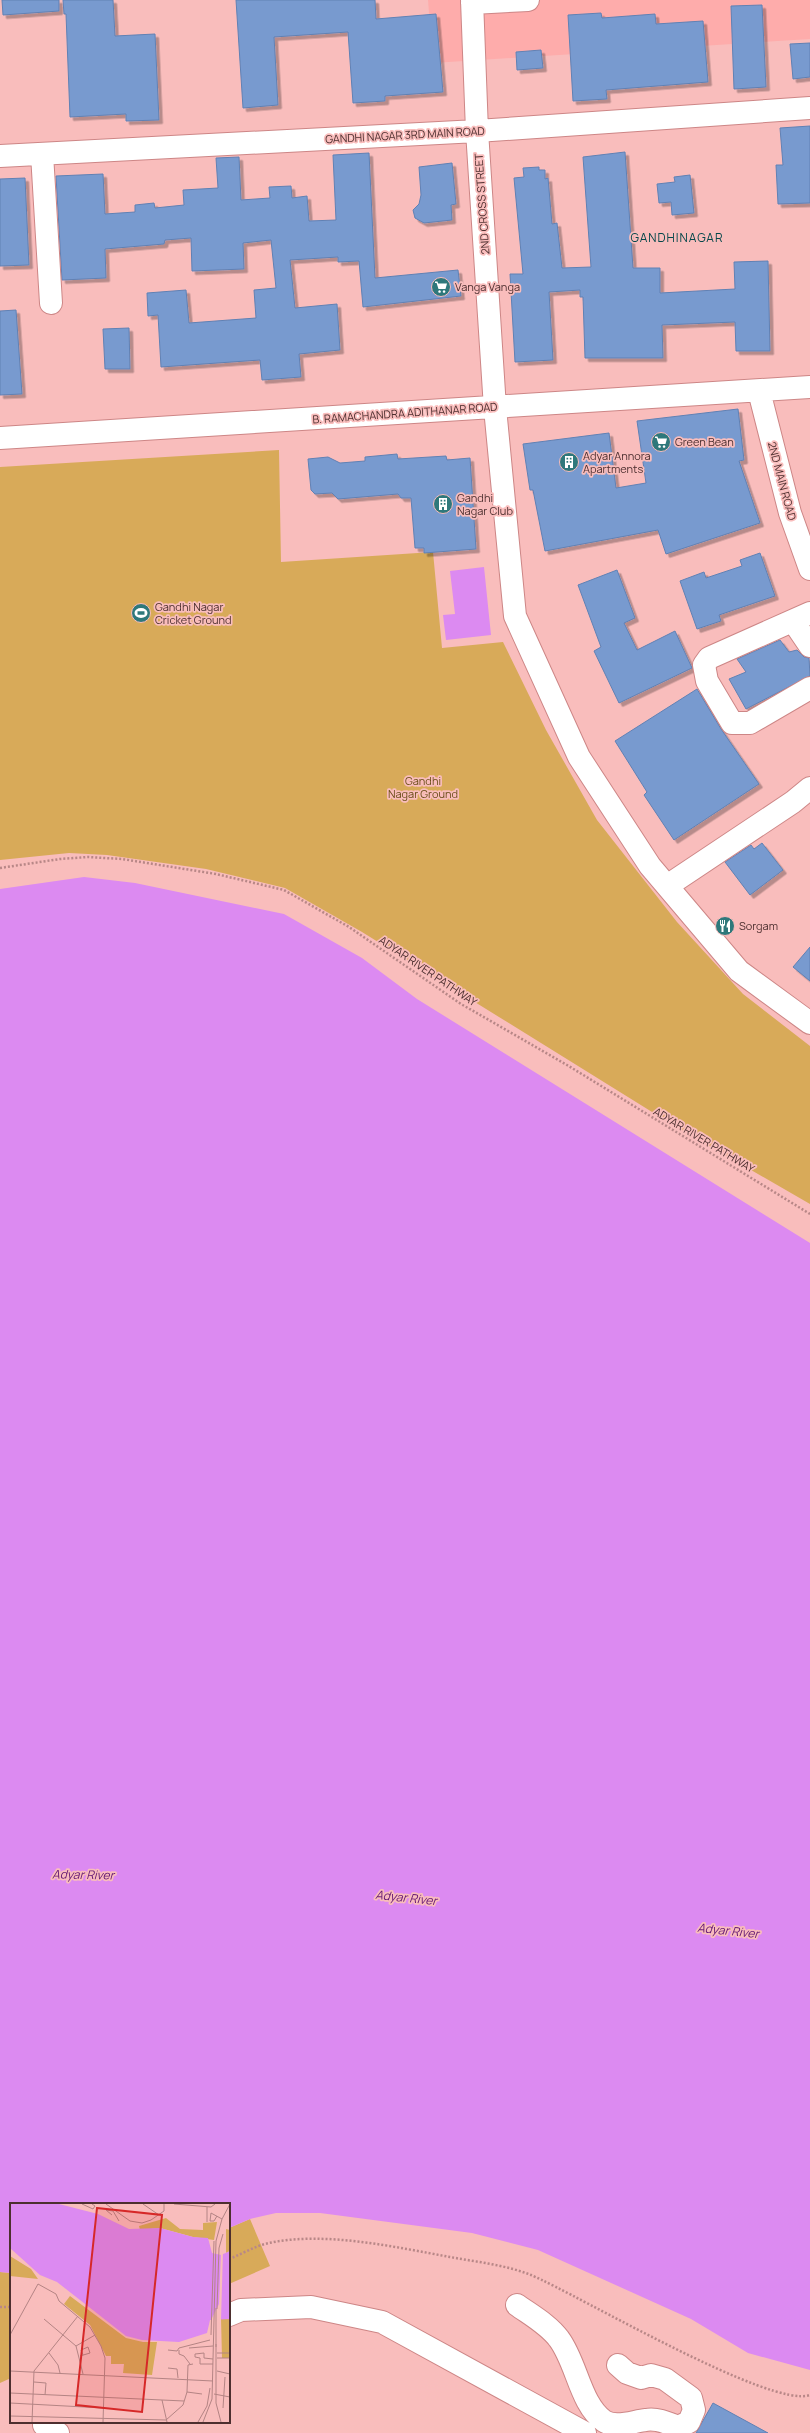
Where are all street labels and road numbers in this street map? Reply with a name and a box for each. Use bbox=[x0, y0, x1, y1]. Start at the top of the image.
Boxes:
street label: GANDHI NAGAR 3RD MAIN ROAD bbox=[325, 123, 485, 146]
street label: 2ND CROSS STREET bbox=[470, 152, 493, 255]
street label: B. RAMACHANDRA ADITHANAR ROAD bbox=[312, 399, 498, 426]
street label: 2ND MAIN ROAD bbox=[765, 440, 800, 522]
street label: ADYAR RIVER PATHWAY bbox=[376, 932, 481, 1010]
street label: ADYAR RIVER PATHWAY bbox=[651, 1103, 758, 1176]

